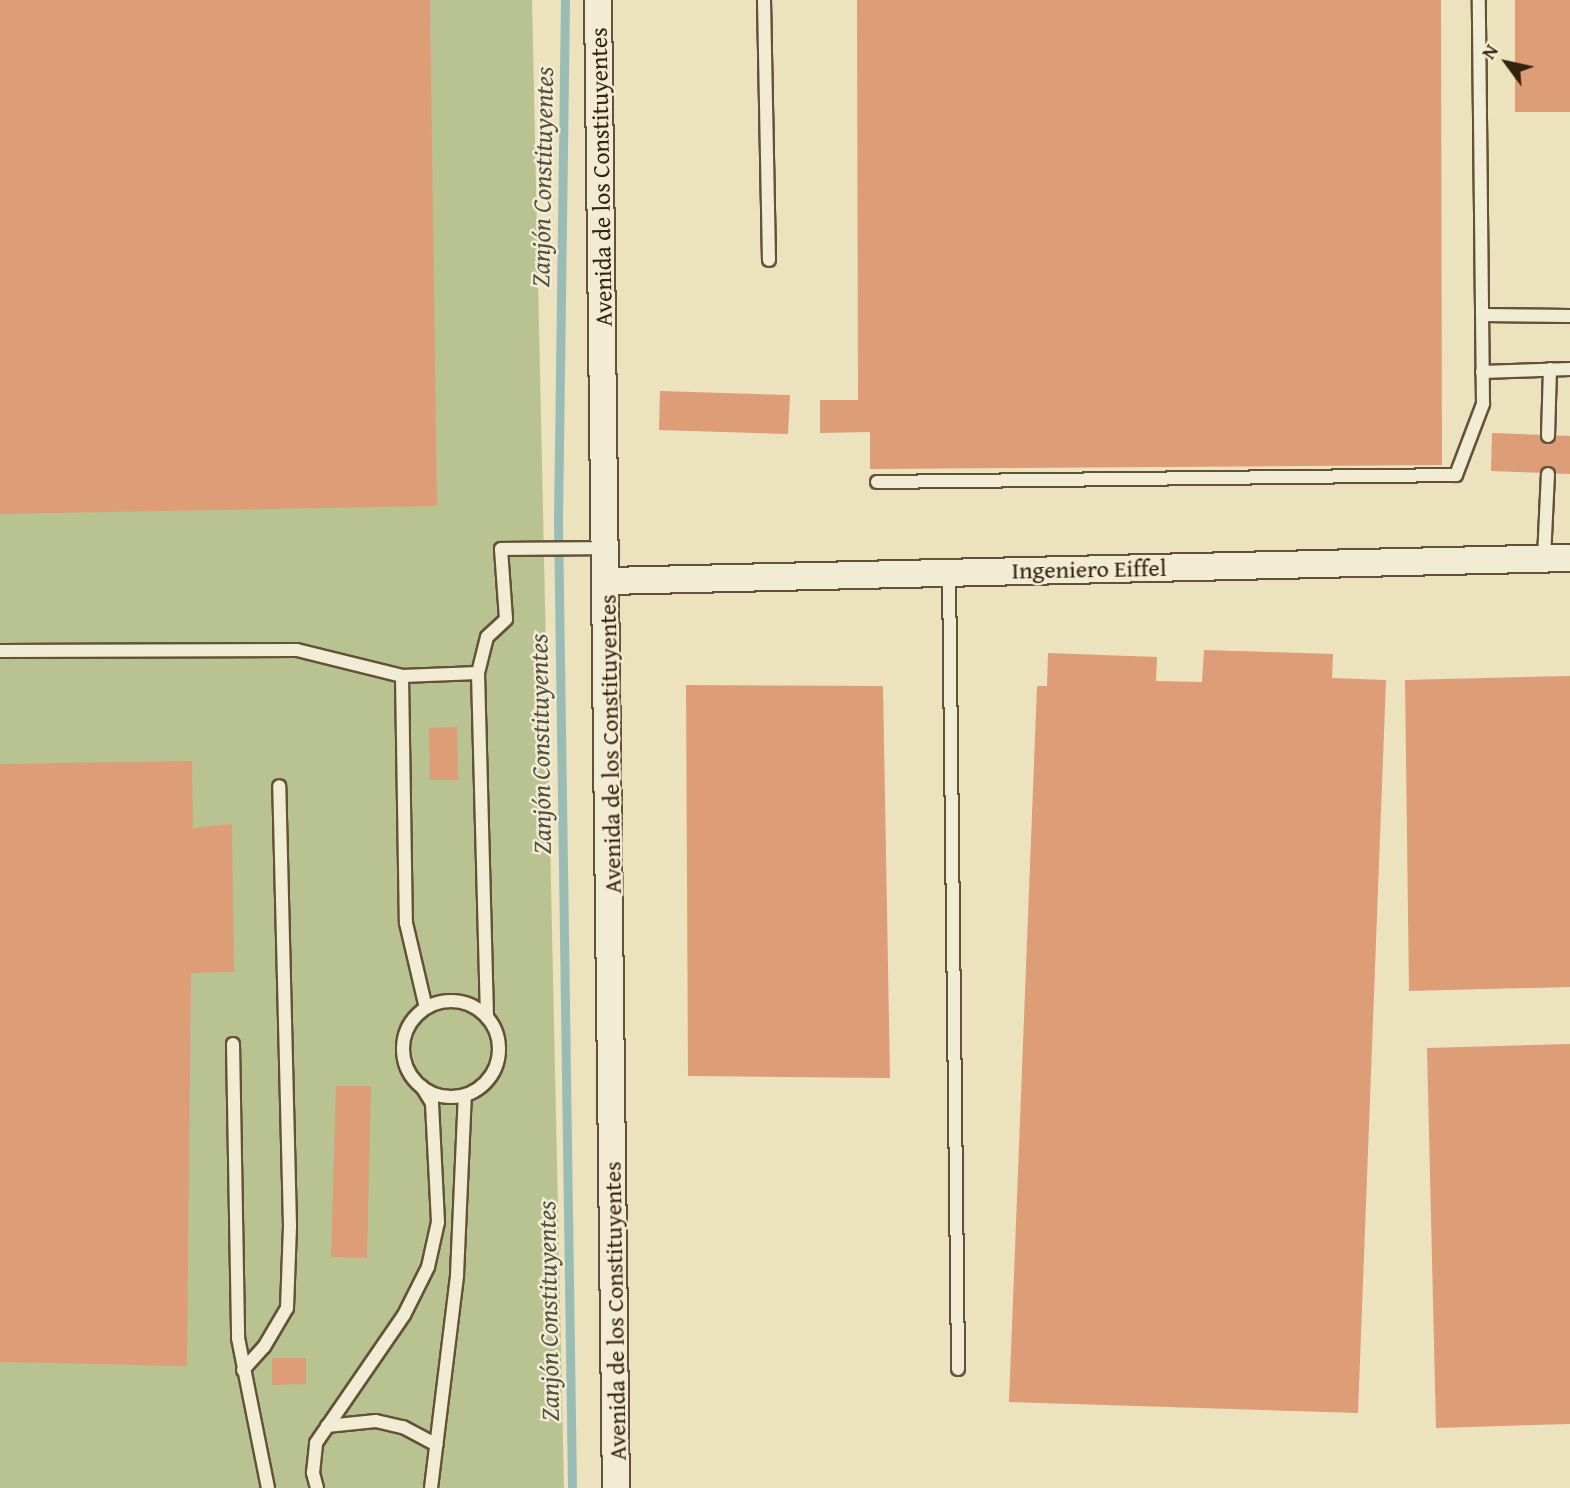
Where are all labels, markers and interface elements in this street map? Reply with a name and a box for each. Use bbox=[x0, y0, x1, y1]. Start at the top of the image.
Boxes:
street label: Avenida de los Constituyentes bbox=[584, 27, 618, 327]
north arrow bbox=[1472, 28, 1542, 98]
text: N bbox=[1474, 39, 1505, 65]
water label: Zanjón Constituyentes bbox=[524, 66, 560, 288]
street label: Ingeniero Eiffel bbox=[1011, 553, 1167, 585]
street label: Avenida de los Constituyentes bbox=[593, 594, 627, 894]
water label: Zanjón Constituyentes bbox=[522, 633, 558, 855]
street label: Avenida de los Constituyentes bbox=[598, 1161, 632, 1461]
water label: Zanjón Constituyentes bbox=[530, 1200, 566, 1422]

